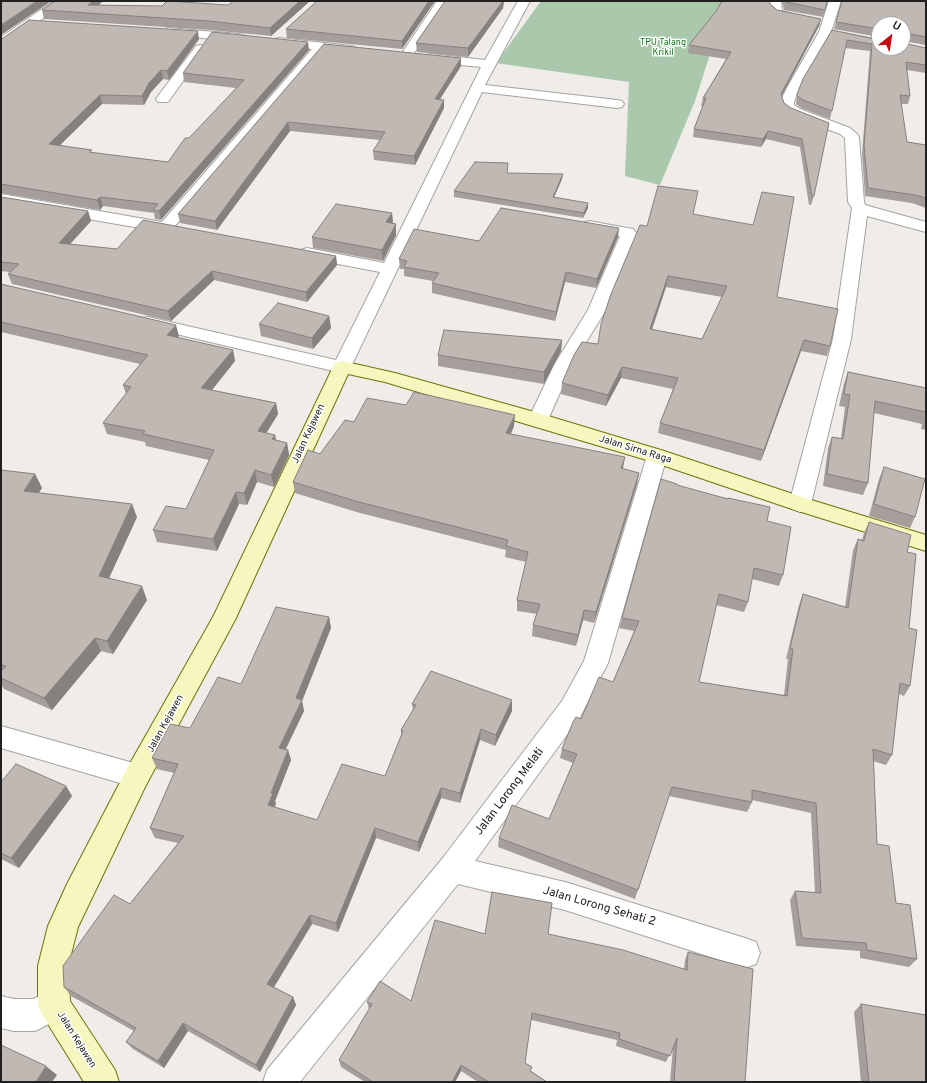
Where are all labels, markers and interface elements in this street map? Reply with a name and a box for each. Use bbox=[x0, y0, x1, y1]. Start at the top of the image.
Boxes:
north arrow bbox=[871, 16, 911, 56]
text: U bbox=[890, 18, 903, 34]
park label: TPU Talang Krikil bbox=[640, 38, 686, 59]
street label: Jalan Kejawen bbox=[290, 402, 328, 466]
street label: Jalan Sirna Raga bbox=[597, 433, 673, 467]
street label: Jalan Kejawen bbox=[145, 693, 187, 755]
street label: Jalan Lorong Melati bbox=[472, 745, 548, 839]
street label: Jalan Lorong Sehati 2 bbox=[541, 884, 657, 930]
street label: Jalan Kejawen bbox=[54, 1010, 98, 1070]

